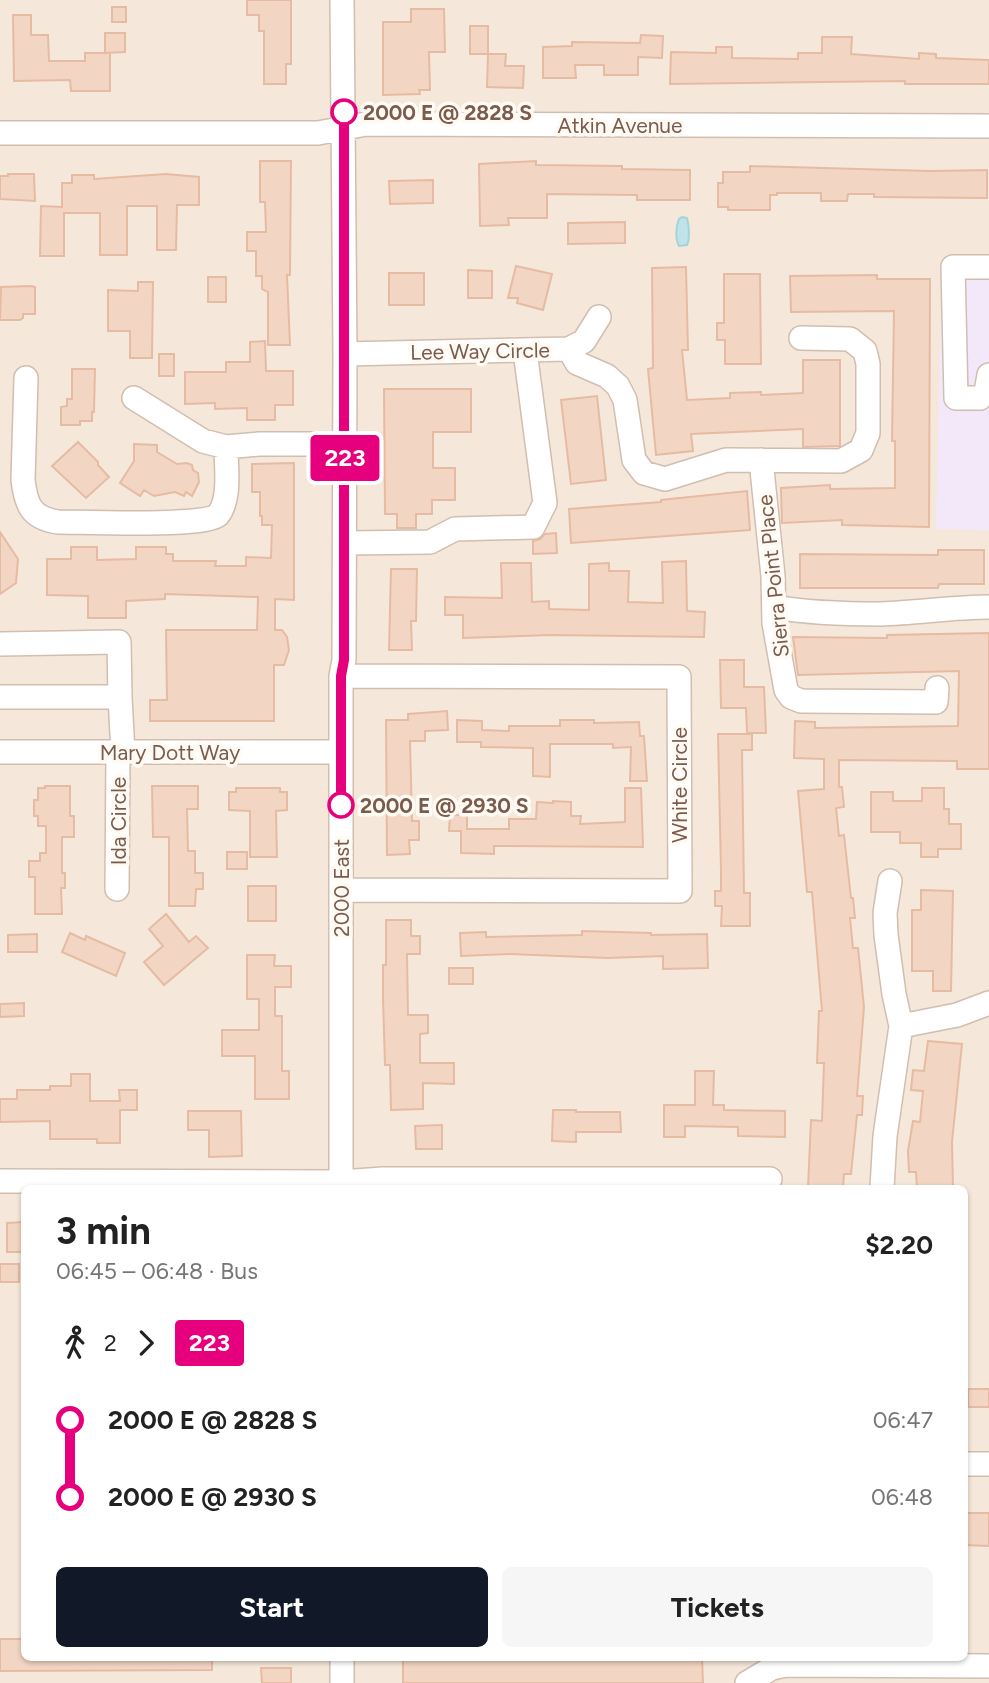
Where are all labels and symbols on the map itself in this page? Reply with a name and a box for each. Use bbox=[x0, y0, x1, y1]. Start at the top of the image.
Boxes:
marker: 2000 E @ 2828 S bbox=[331, 99, 357, 125]
place label: 2000 E @ 2828 S bbox=[363, 100, 532, 125]
street label: Atkin Avenue bbox=[557, 113, 683, 138]
street label: Lee Way Circle bbox=[410, 337, 550, 365]
line badge: 223 bbox=[305, 435, 385, 481]
street label: Sierra Point Place bbox=[752, 493, 794, 659]
street label: White Circle bbox=[667, 727, 692, 843]
street label: Mary Dott Way bbox=[100, 740, 240, 765]
street label: Ida Circle bbox=[106, 777, 131, 865]
marker: 2000 E @ 2930 S bbox=[328, 792, 354, 818]
place label: 2000 E @ 2930 S bbox=[360, 793, 529, 818]
street label: 2000 East bbox=[329, 839, 354, 937]

